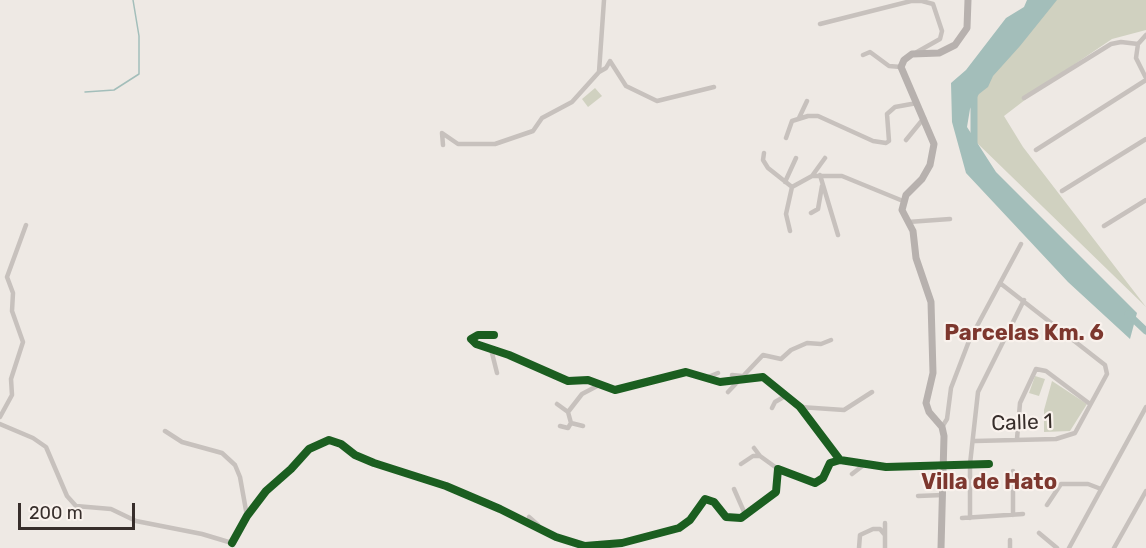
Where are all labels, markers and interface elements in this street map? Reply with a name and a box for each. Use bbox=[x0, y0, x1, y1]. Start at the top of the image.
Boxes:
district label: Parcelas Km. 6 bbox=[944, 321, 1104, 347]
street label: Calle 1 bbox=[991, 409, 1053, 437]
district label: Villa de Hato bbox=[921, 470, 1057, 496]
scale bar bbox=[21, 491, 138, 529]
text: 200 m bbox=[29, 502, 83, 524]

